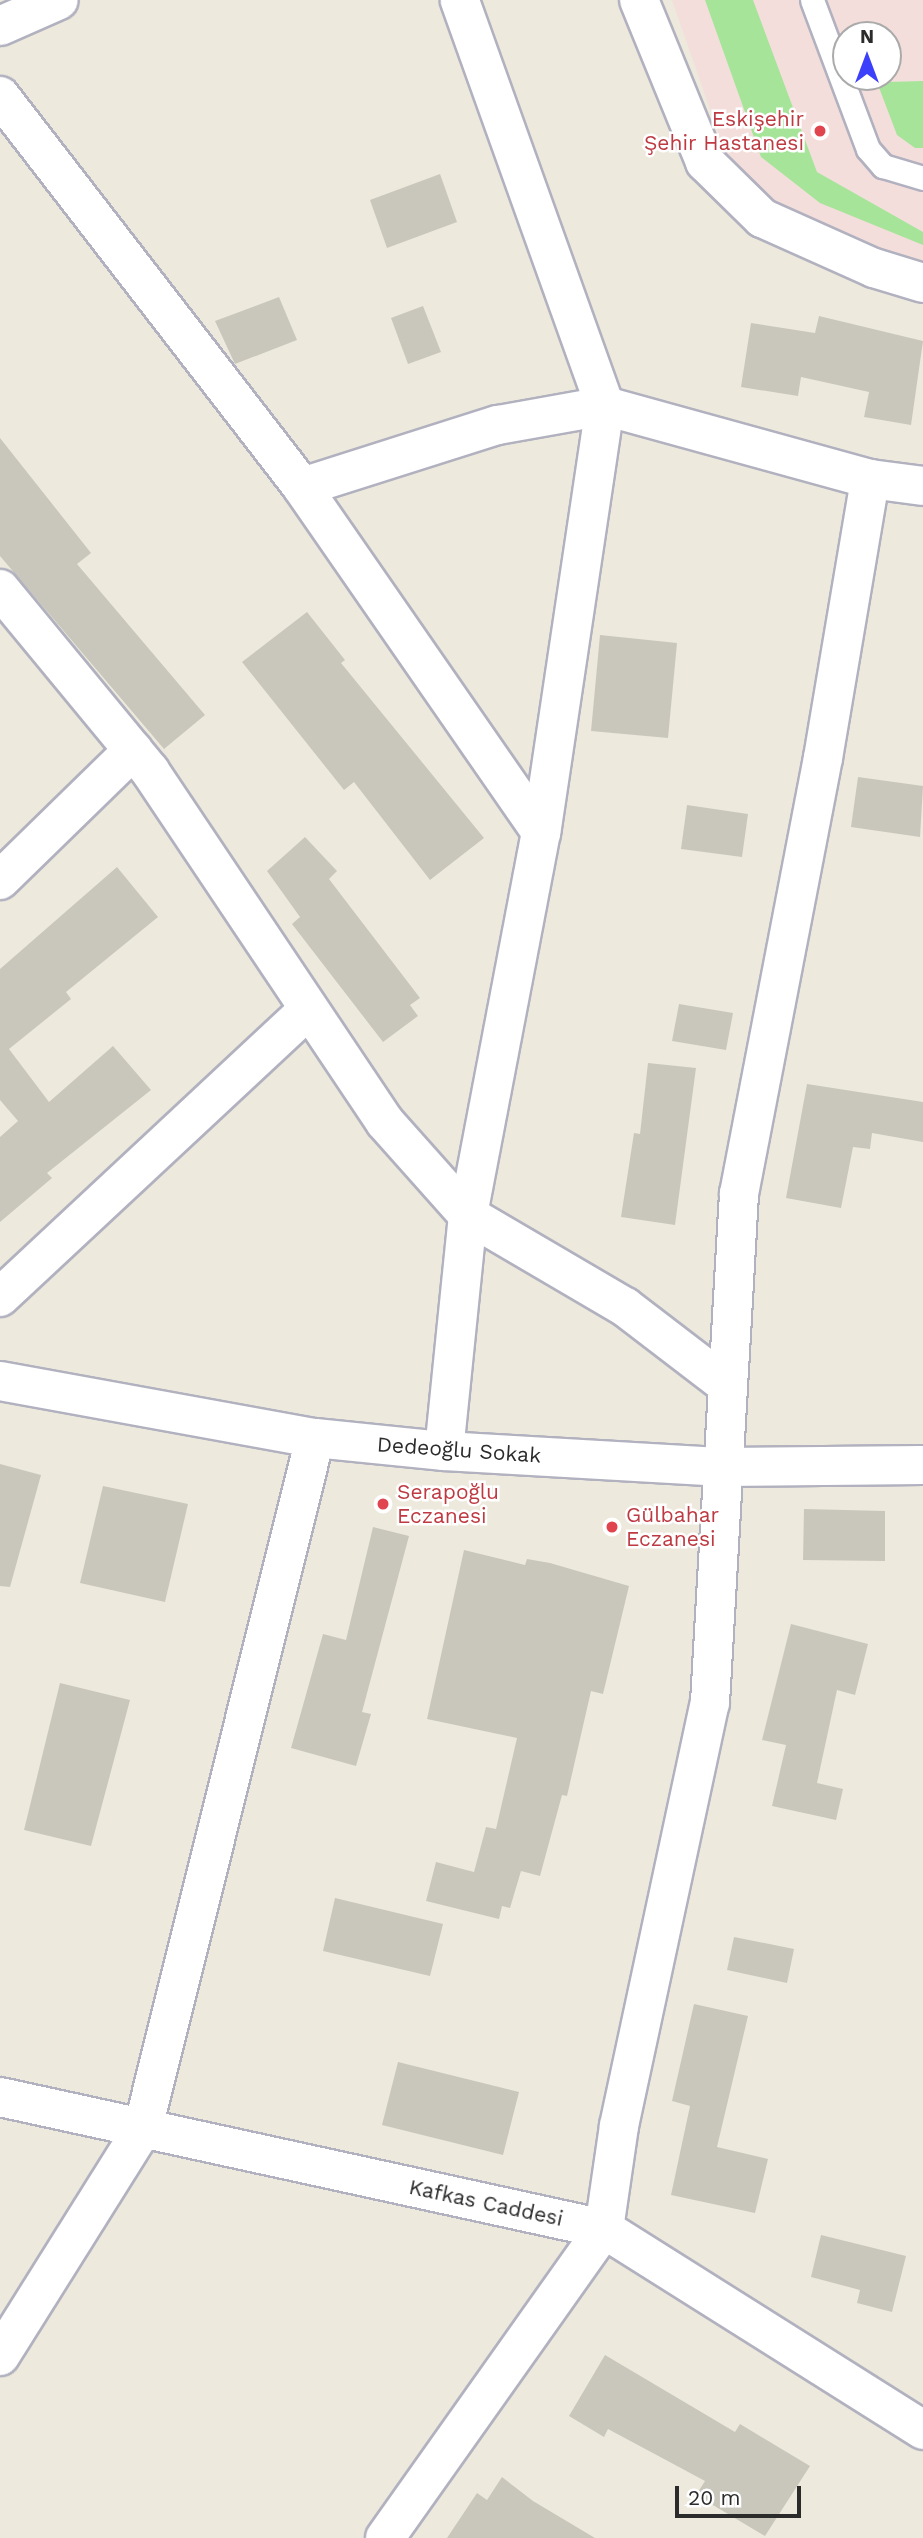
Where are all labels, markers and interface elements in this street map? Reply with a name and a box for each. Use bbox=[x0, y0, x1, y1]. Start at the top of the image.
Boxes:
north arrow bbox=[832, 21, 902, 91]
text: N bbox=[860, 25, 874, 48]
place label: Eskişehir Şehir Hastanesi bbox=[643, 106, 804, 156]
marker: Eskişehir Şehir Hastanesi bbox=[810, 121, 830, 141]
street label: Dedeoğlu Sokak bbox=[376, 1432, 542, 1468]
place label: Serapoğlu Eczanesi bbox=[397, 1479, 499, 1529]
marker: Serapoğlu Eczanesi bbox=[375, 1496, 391, 1512]
place label: Gülbahar Eczanesi bbox=[626, 1502, 719, 1552]
marker: Gülbahar Eczanesi bbox=[604, 1519, 620, 1535]
street label: Kafkas Caddesi bbox=[407, 2174, 565, 2232]
scale bar bbox=[678, 2472, 804, 2516]
text: 20 m bbox=[688, 2485, 740, 2510]

